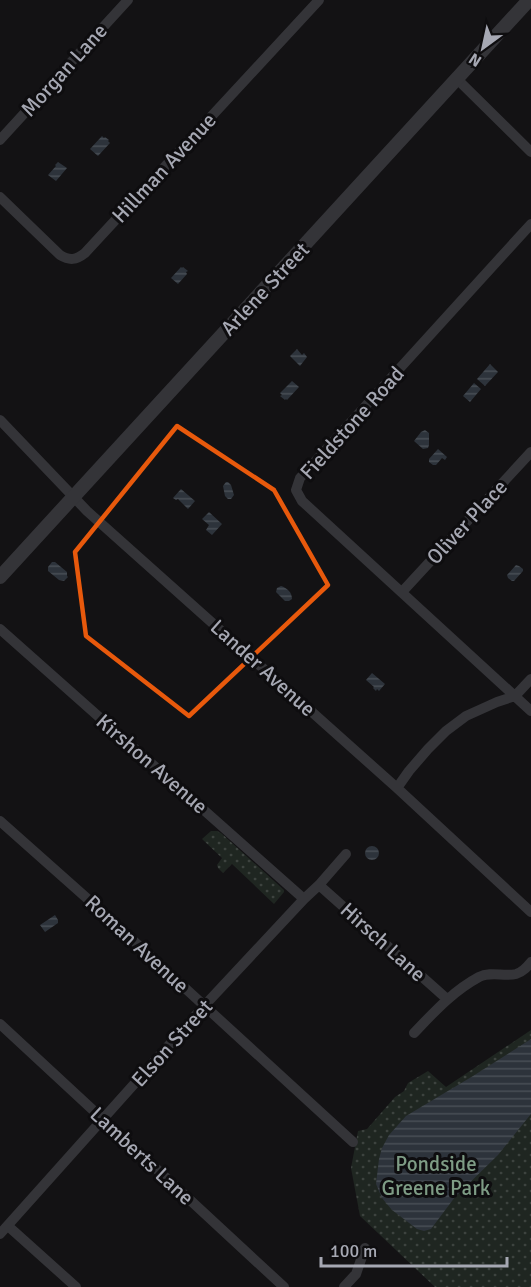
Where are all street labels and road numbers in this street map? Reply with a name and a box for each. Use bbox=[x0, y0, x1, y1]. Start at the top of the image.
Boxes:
street label: Morgan Lane bbox=[15, 18, 113, 122]
street label: Hillman Avenue bbox=[106, 108, 222, 228]
street label: Arlene Street bbox=[215, 237, 315, 341]
street label: Fieldstone Road bbox=[294, 361, 410, 485]
street label: Oliver Place bbox=[421, 474, 513, 570]
street label: Lander Avenue bbox=[205, 614, 321, 722]
street label: Kirshon Avenue bbox=[91, 709, 213, 819]
street label: Roman Avenue bbox=[80, 889, 194, 999]
street label: Hirsch Lane bbox=[335, 897, 431, 987]
street label: Elson Street bbox=[126, 994, 218, 1092]
street label: Lamberts Lane bbox=[85, 1101, 199, 1211]

